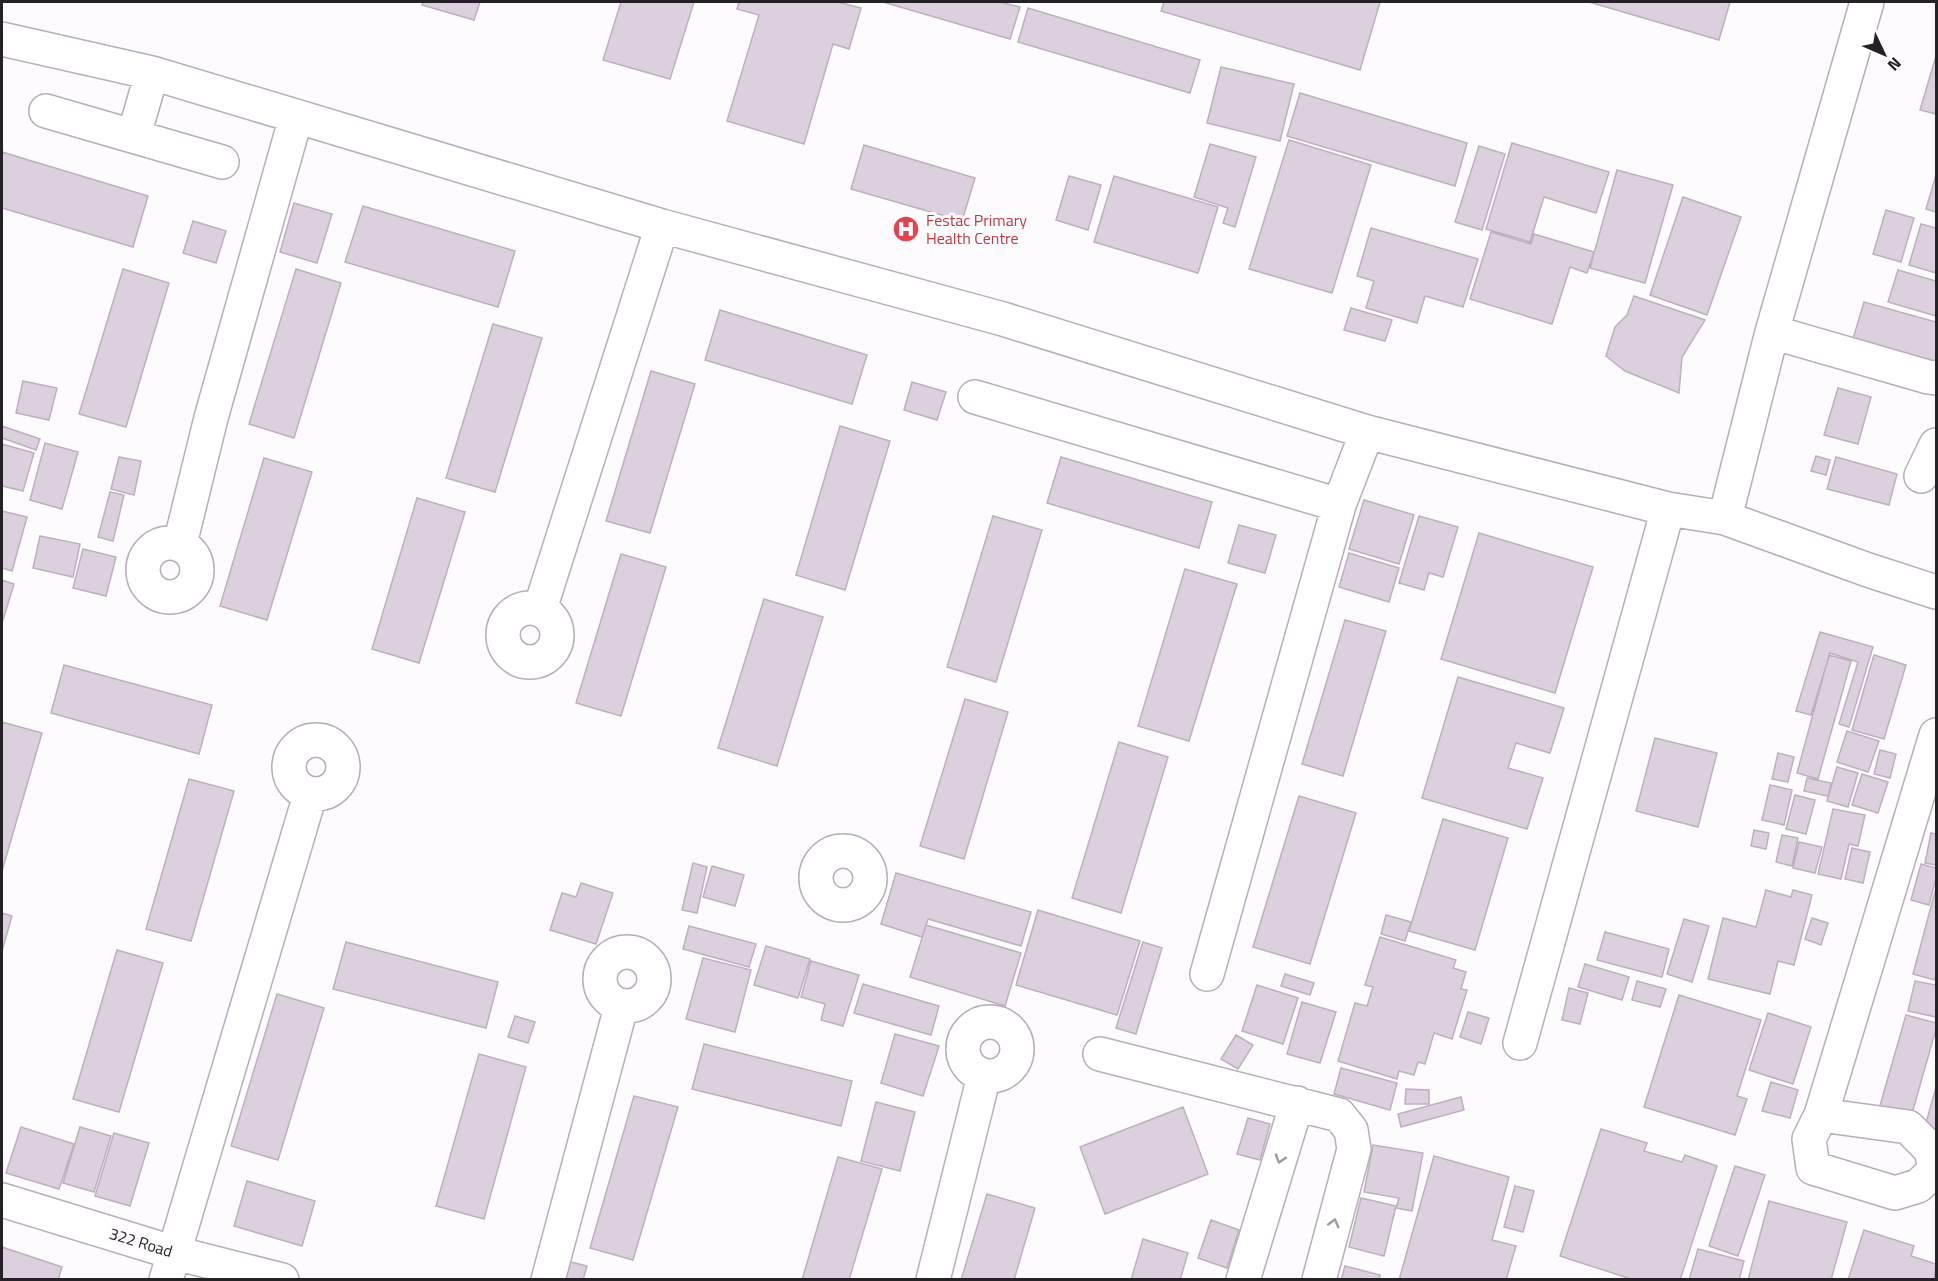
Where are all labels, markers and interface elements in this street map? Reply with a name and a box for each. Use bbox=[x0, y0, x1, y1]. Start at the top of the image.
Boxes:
north arrow bbox=[1854, 24, 1914, 84]
text: N bbox=[1882, 52, 1907, 77]
place label: Festac Primary Health Centre bbox=[926, 208, 1027, 250]
hospital icon: Festac Primary Health Centre bbox=[891, 214, 921, 244]
one-way arrow bbox=[1275, 1153, 1287, 1164]
one-way arrow bbox=[1326, 1218, 1339, 1228]
street label: 322 Road bbox=[106, 1221, 176, 1263]

